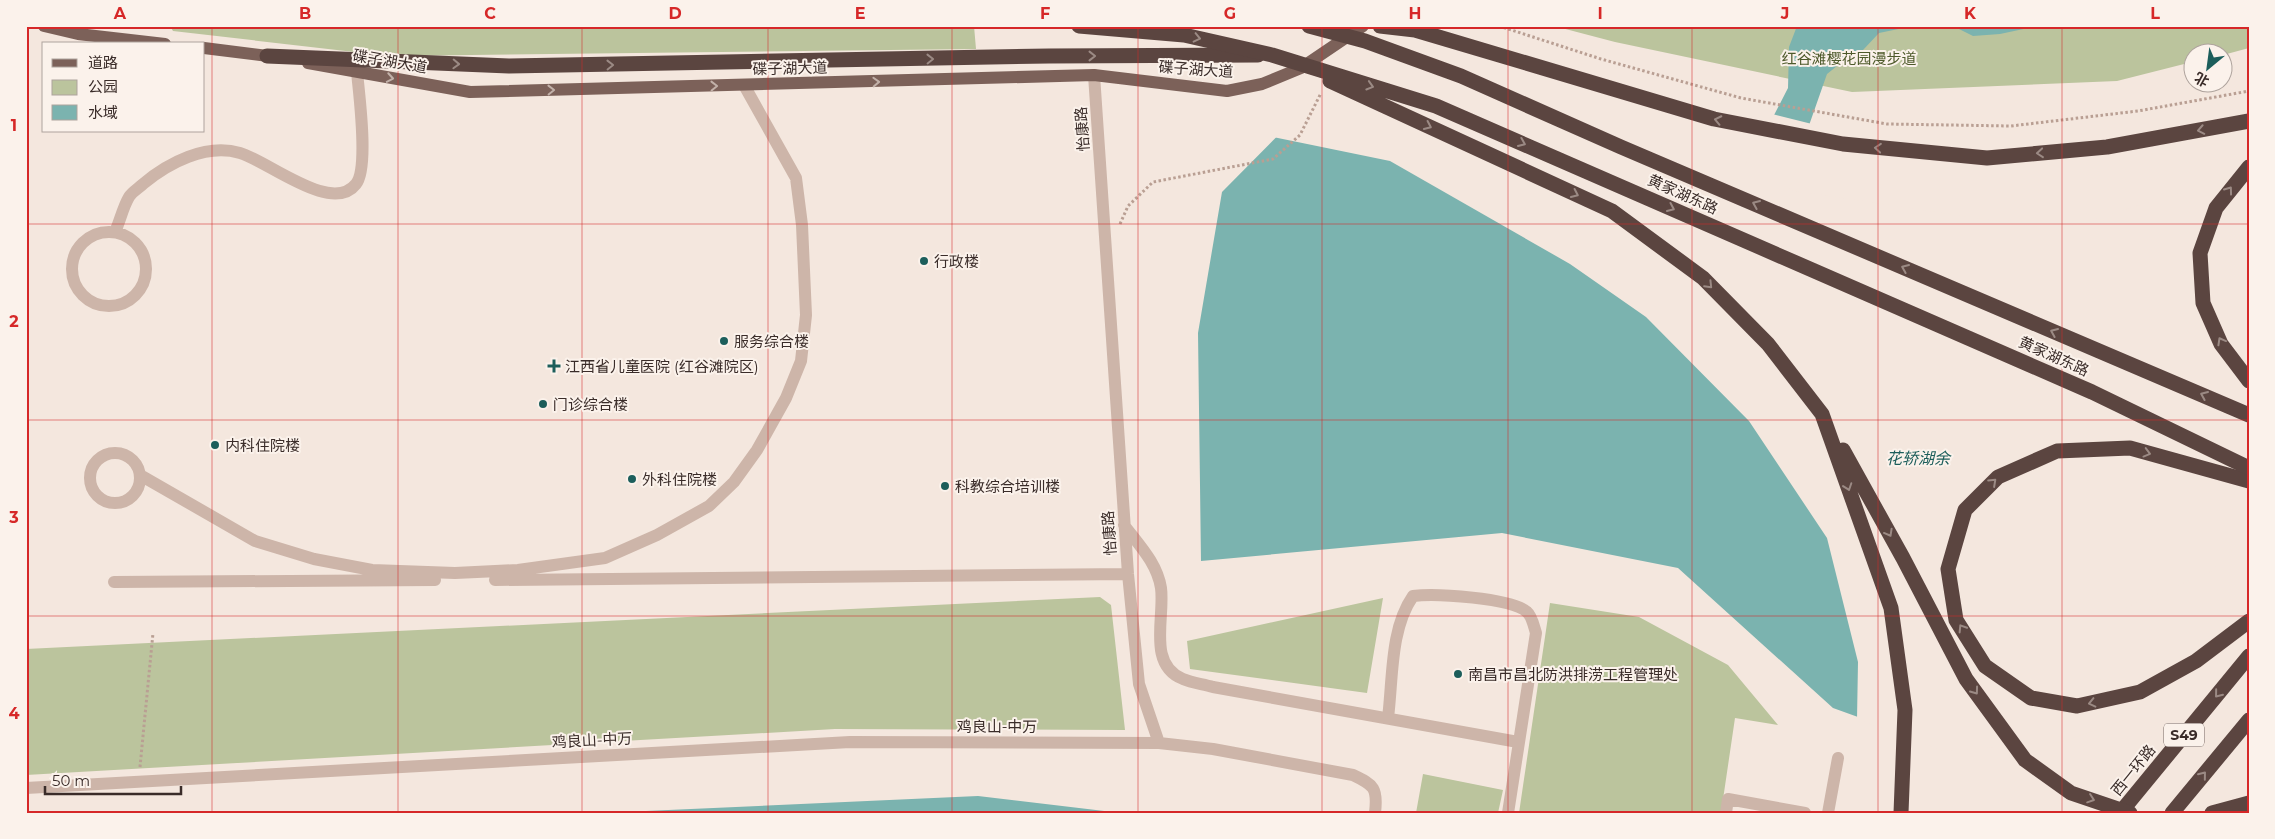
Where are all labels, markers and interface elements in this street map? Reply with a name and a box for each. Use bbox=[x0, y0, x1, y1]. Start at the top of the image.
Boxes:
text: A bbox=[113, 4, 127, 23]
text: B bbox=[299, 4, 311, 23]
text: C bbox=[484, 4, 496, 23]
text: D bbox=[668, 4, 682, 23]
text: E bbox=[855, 4, 865, 23]
text: F bbox=[1040, 4, 1050, 23]
text: G bbox=[1224, 4, 1236, 23]
text: H bbox=[1409, 4, 1421, 23]
text: I bbox=[1597, 4, 1603, 23]
text: J bbox=[1780, 4, 1789, 23]
text: K bbox=[1964, 4, 1977, 23]
text: L bbox=[2150, 4, 2160, 23]
one-way arrow bbox=[1192, 32, 1201, 43]
legend bbox=[42, 42, 205, 132]
north arrow bbox=[2182, 42, 2232, 92]
street label: 碟子湖大道 bbox=[351, 45, 429, 77]
park label: 红谷滩樱花园漫步道 bbox=[1781, 49, 1917, 68]
one-way arrow bbox=[1088, 51, 1096, 61]
text: 道路 bbox=[88, 53, 118, 72]
one-way arrow bbox=[926, 54, 934, 64]
street label: 碟子湖大道 bbox=[1158, 57, 1234, 81]
street label: 碟子湖大道 bbox=[752, 58, 828, 78]
one-way arrow bbox=[452, 59, 460, 70]
one-way arrow bbox=[606, 60, 614, 70]
text: 北 bbox=[2191, 68, 2212, 91]
one-way arrow bbox=[386, 72, 395, 82]
text: 公园 bbox=[88, 77, 118, 96]
one-way arrow bbox=[873, 77, 881, 87]
one-way arrow bbox=[1366, 80, 1374, 90]
one-way arrow bbox=[710, 81, 718, 91]
one-way arrow bbox=[548, 85, 556, 95]
text: 水域 bbox=[88, 103, 118, 122]
street label: 怡康路 bbox=[1071, 106, 1093, 152]
one-way arrow bbox=[1714, 115, 1723, 126]
text: 1 bbox=[11, 116, 17, 135]
one-way arrow bbox=[1423, 120, 1432, 130]
one-way arrow bbox=[2197, 125, 2205, 135]
one-way arrow bbox=[1517, 137, 1526, 148]
one-way arrow bbox=[1874, 142, 1882, 153]
one-way arrow bbox=[2036, 147, 2044, 158]
street label: 黄家湖东路 bbox=[1645, 170, 1721, 218]
one-way arrow bbox=[2224, 187, 2232, 196]
one-way arrow bbox=[1570, 188, 1579, 199]
one-way arrow bbox=[1752, 200, 1760, 210]
one-way arrow bbox=[1666, 201, 1675, 212]
place label: 行政楼 bbox=[934, 252, 979, 271]
marker: 行政楼 bbox=[918, 255, 930, 267]
one-way arrow bbox=[1901, 263, 1910, 274]
one-way arrow bbox=[1703, 279, 1712, 288]
text: 2 bbox=[9, 312, 19, 331]
one-way arrow bbox=[2050, 327, 2059, 338]
place label: 服务综合楼 bbox=[734, 332, 809, 351]
street label: 黄家湖东路 bbox=[2016, 332, 2092, 380]
marker: 服务综合楼 bbox=[718, 335, 730, 347]
one-way arrow bbox=[2217, 337, 2227, 346]
place label: 江西省儿童医院 (红谷滩院区) bbox=[565, 357, 759, 376]
marker: 江西省儿童医院 (红谷滩院区) bbox=[547, 359, 561, 373]
one-way arrow bbox=[2200, 391, 2209, 402]
place label: 门诊综合楼 bbox=[553, 395, 628, 414]
marker: 门诊综合楼 bbox=[537, 398, 549, 410]
place label: 内科住院楼 bbox=[225, 436, 300, 455]
marker: 内科住院楼 bbox=[209, 439, 221, 451]
one-way arrow bbox=[2142, 447, 2151, 457]
water label: 花轿湖余 bbox=[1886, 449, 1952, 468]
place label: 外科住院楼 bbox=[642, 470, 717, 489]
marker: 外科住院楼 bbox=[626, 473, 638, 485]
place label: 科教综合培训楼 bbox=[955, 477, 1060, 496]
one-way arrow bbox=[1987, 479, 1996, 488]
marker: 科教综合培训楼 bbox=[939, 480, 951, 492]
one-way arrow bbox=[1842, 483, 1852, 491]
text: 3 bbox=[8, 508, 19, 527]
street label: 怡康路 bbox=[1098, 510, 1120, 556]
one-way arrow bbox=[1883, 527, 1893, 536]
one-way arrow bbox=[1958, 625, 1968, 634]
place label: 南昌市昌北防洪排涝工程管理处 bbox=[1468, 665, 1678, 684]
marker: 南昌市昌北防洪排涝工程管理处 bbox=[1452, 668, 1464, 680]
one-way arrow bbox=[1969, 685, 1978, 695]
one-way arrow bbox=[2215, 688, 2223, 697]
one-way arrow bbox=[2088, 697, 2097, 708]
text: 4 bbox=[8, 704, 20, 723]
street label: 鸡良山-中万 bbox=[957, 717, 1037, 736]
road number: S49 bbox=[2164, 724, 2204, 746]
street label: 鸡良山-中万 bbox=[551, 728, 633, 752]
street label: 西一环路 bbox=[2107, 741, 2159, 799]
scale bar bbox=[45, 764, 181, 796]
text: 50 m bbox=[52, 771, 90, 790]
one-way arrow bbox=[2198, 772, 2206, 781]
one-way arrow bbox=[2086, 794, 2095, 804]

